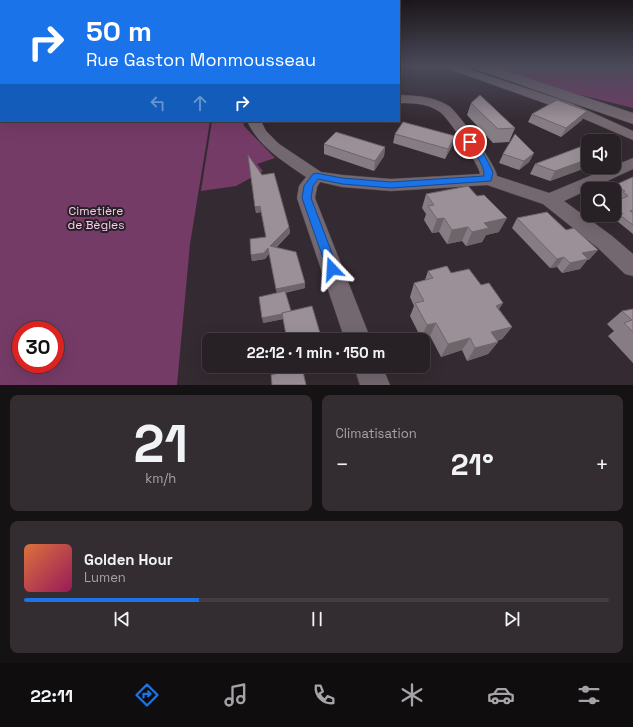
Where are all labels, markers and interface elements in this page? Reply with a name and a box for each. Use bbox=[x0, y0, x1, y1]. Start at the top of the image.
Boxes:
text: 50 m bbox=[86, 13, 152, 49]
icon: right bbox=[20, 16, 72, 68]
text: Rue Gaston Monmousseau bbox=[86, 48, 316, 71]
icon: left bbox=[147, 92, 169, 114]
icon: ahead bbox=[189, 92, 211, 114]
icon: right bbox=[231, 92, 253, 114]
pin bbox=[453, 125, 487, 159]
icon: arrive bbox=[459, 131, 481, 153]
map controls bbox=[581, 134, 621, 222]
button: sound bbox=[581, 134, 621, 174]
button: search bbox=[581, 182, 621, 222]
park label: Cimetière de Bègles bbox=[67, 203, 125, 233]
position arrow bbox=[311, 248, 353, 290]
speed limit sign: 30 bbox=[12, 321, 64, 373]
text: 22:12 · 1 min · 150 m bbox=[247, 343, 385, 362]
text: 21 bbox=[134, 411, 188, 477]
text: Climatisation bbox=[336, 425, 417, 442]
text: 21° bbox=[451, 445, 494, 484]
text: − bbox=[336, 450, 349, 478]
text: + bbox=[595, 450, 609, 478]
text: km/h bbox=[145, 470, 176, 487]
text: Golden Hour bbox=[84, 550, 173, 569]
text: Lumen bbox=[84, 569, 126, 586]
icon: previous bbox=[111, 608, 133, 630]
icon: pause bbox=[306, 608, 328, 630]
icon: next bbox=[501, 608, 523, 630]
icon: directions bbox=[133, 681, 161, 709]
icon: music bbox=[222, 681, 250, 709]
icon: phone bbox=[310, 681, 338, 709]
icon: climate bbox=[398, 681, 426, 709]
icon: car bbox=[487, 681, 515, 709]
icon: filters bbox=[575, 681, 603, 709]
text: 22:11 bbox=[30, 684, 73, 707]

